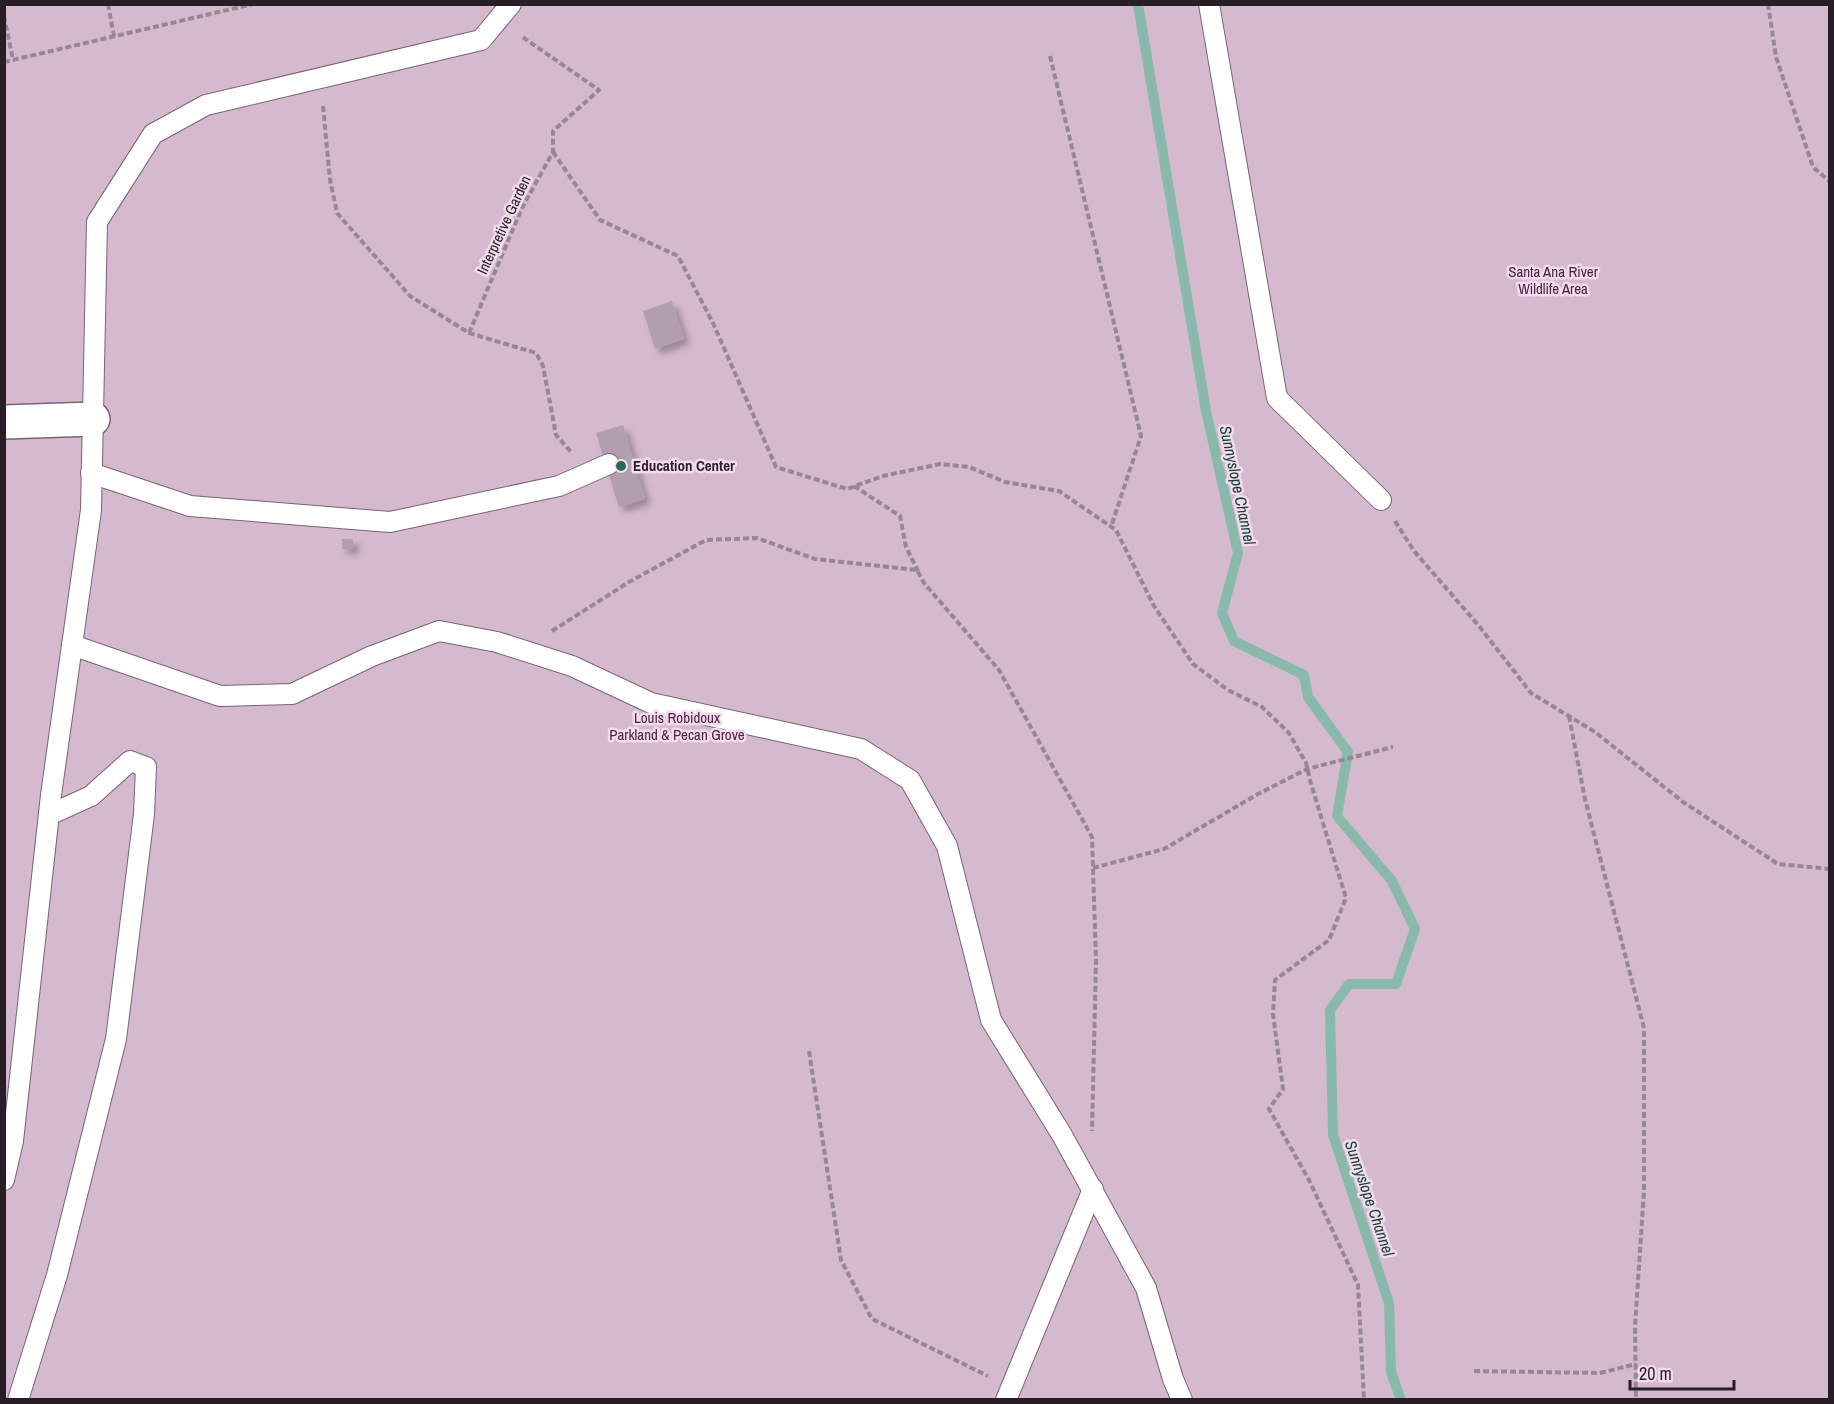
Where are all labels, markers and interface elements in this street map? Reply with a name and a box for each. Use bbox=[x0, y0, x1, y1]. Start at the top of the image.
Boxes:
street label: Interpretive Garden bbox=[471, 172, 536, 278]
park label: Santa Ana River Wildlife Area bbox=[1508, 261, 1598, 299]
water label: Sunnyslope Channel bbox=[1215, 423, 1262, 548]
place label: Education Center bbox=[633, 455, 735, 476]
marker: Education Center bbox=[614, 459, 628, 473]
park label: Louis Robidoux Parkland & Pecan Grove bbox=[609, 707, 745, 745]
water label: Sunnyslope Channel bbox=[1340, 1137, 1400, 1260]
scale bar bbox=[1630, 1353, 1734, 1391]
text: 20 m bbox=[1639, 1361, 1672, 1386]

